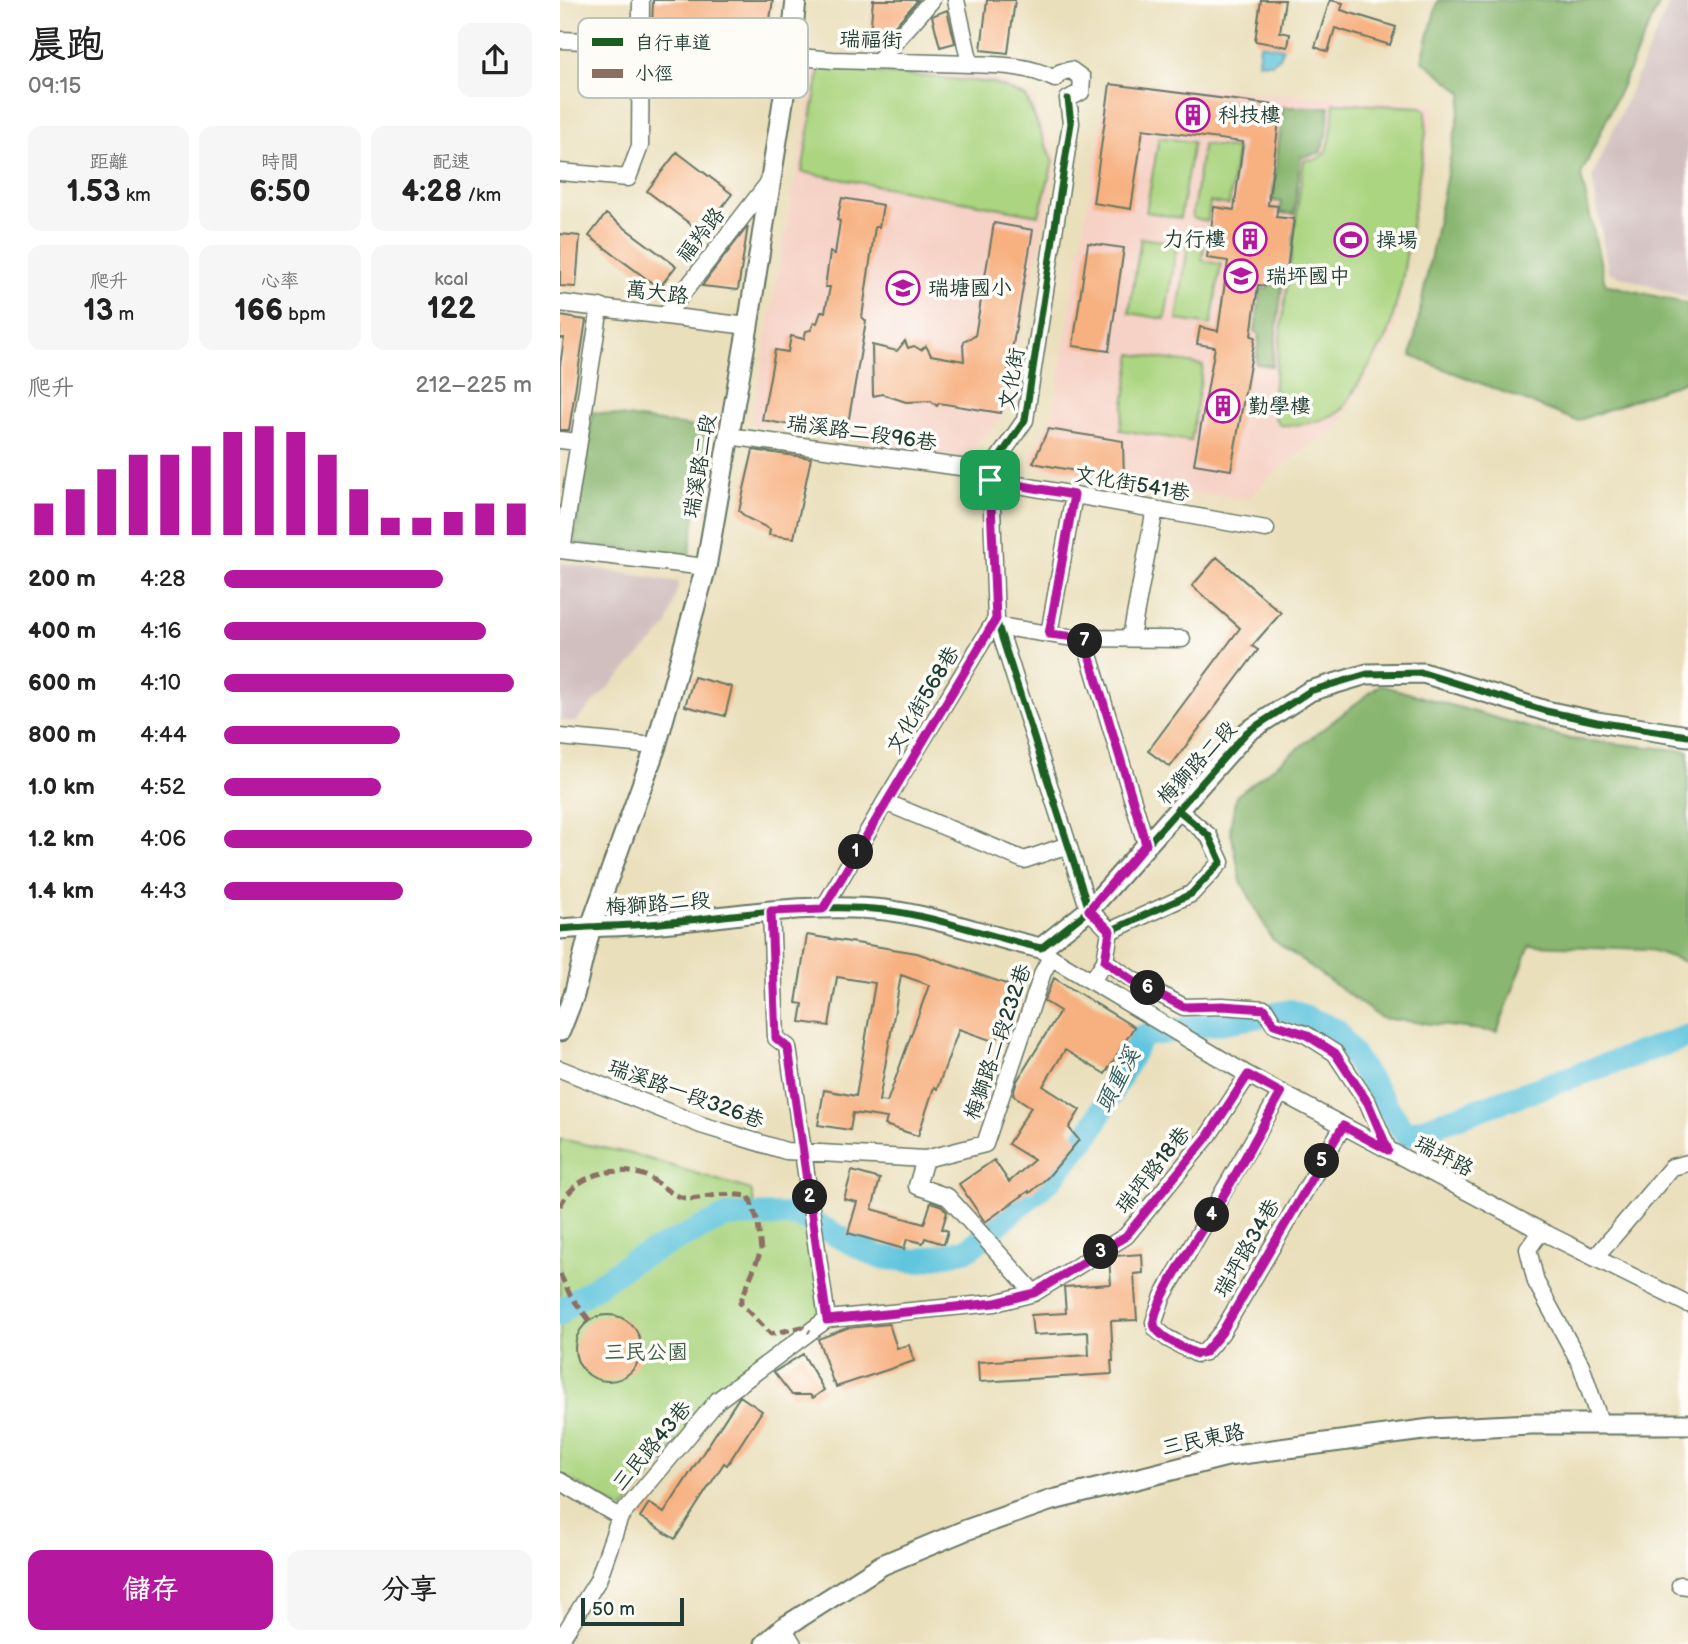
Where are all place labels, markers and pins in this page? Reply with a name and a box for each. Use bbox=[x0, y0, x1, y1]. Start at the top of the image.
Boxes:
building icon: 科技樓 bbox=[1174, 96, 1212, 134]
place label: 科技樓 bbox=[1218, 103, 1281, 128]
building icon: 力行樓 bbox=[1231, 220, 1269, 258]
sports icon: 操場 bbox=[1332, 221, 1370, 259]
place label: 力行樓 bbox=[1163, 227, 1226, 252]
place label: 操場 bbox=[1376, 228, 1418, 253]
school or university icon: 瑞坪國中 bbox=[1222, 257, 1260, 295]
place label: 瑞坪國中 bbox=[1266, 264, 1350, 289]
school or university icon: 瑞塘國小 bbox=[884, 269, 922, 307]
place label: 瑞塘國小 bbox=[928, 276, 1012, 301]
building icon: 勤學樓 bbox=[1204, 387, 1242, 425]
place label: 勤學樓 bbox=[1248, 394, 1311, 419]
pin bbox=[960, 450, 1020, 510]
pin: 7 bbox=[1068, 624, 1102, 658]
pin: 1 bbox=[838, 834, 874, 870]
pin: 6 bbox=[1130, 970, 1166, 1006]
pin: 5 bbox=[1304, 1144, 1340, 1178]
pin: 2 bbox=[792, 1180, 828, 1214]
pin: 4 bbox=[1194, 1198, 1230, 1232]
pin: 3 bbox=[1084, 1234, 1118, 1270]

